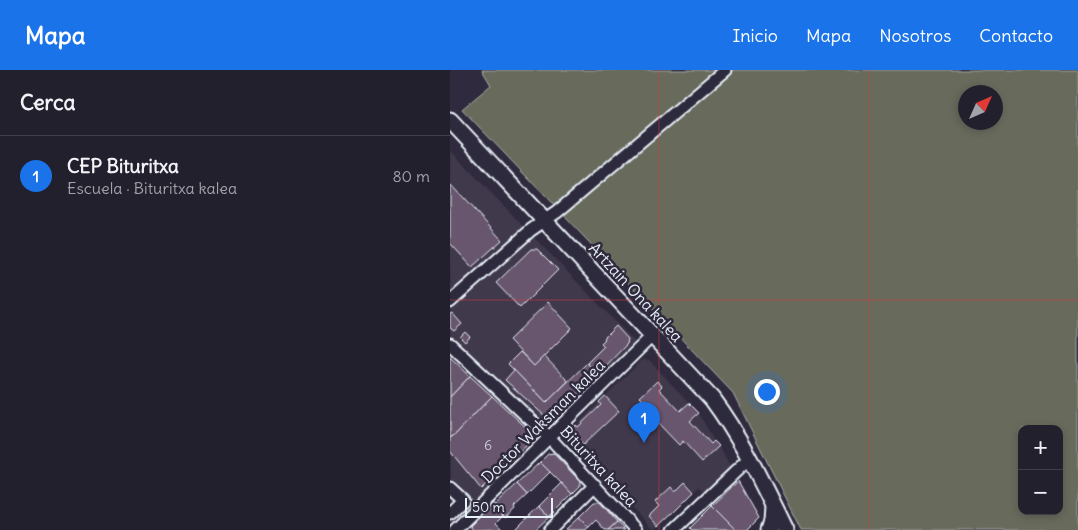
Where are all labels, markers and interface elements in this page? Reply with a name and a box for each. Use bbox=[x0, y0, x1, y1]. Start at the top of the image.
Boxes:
text: Mapa bbox=[25, 20, 85, 50]
text: Inicio bbox=[732, 24, 778, 47]
text: Mapa bbox=[806, 24, 851, 47]
text: Nosotros bbox=[879, 24, 951, 47]
text: Contacto bbox=[979, 24, 1053, 47]
north arrow bbox=[958, 85, 1003, 130]
text: Cerca bbox=[20, 89, 75, 116]
text: CEP Bituritxa bbox=[67, 154, 179, 178]
text: 1 bbox=[33, 166, 39, 186]
text: 80 m bbox=[392, 166, 430, 186]
text: Escuela · Bituritxa kalea bbox=[67, 178, 237, 198]
street label: Artzain Ona kalea bbox=[585, 238, 687, 346]
street label: Doctor Waksman kalea bbox=[477, 355, 609, 487]
your location bbox=[754, 379, 780, 405]
pin: 1 bbox=[628, 402, 660, 443]
street label: Bituritxa kalea bbox=[556, 421, 642, 511]
map controls bbox=[1018, 425, 1063, 515]
button: + bbox=[1018, 425, 1063, 470]
house number: 6 bbox=[484, 436, 492, 454]
button: − bbox=[1018, 470, 1063, 515]
scale bar bbox=[465, 495, 552, 518]
text: 50 m bbox=[472, 498, 505, 516]

